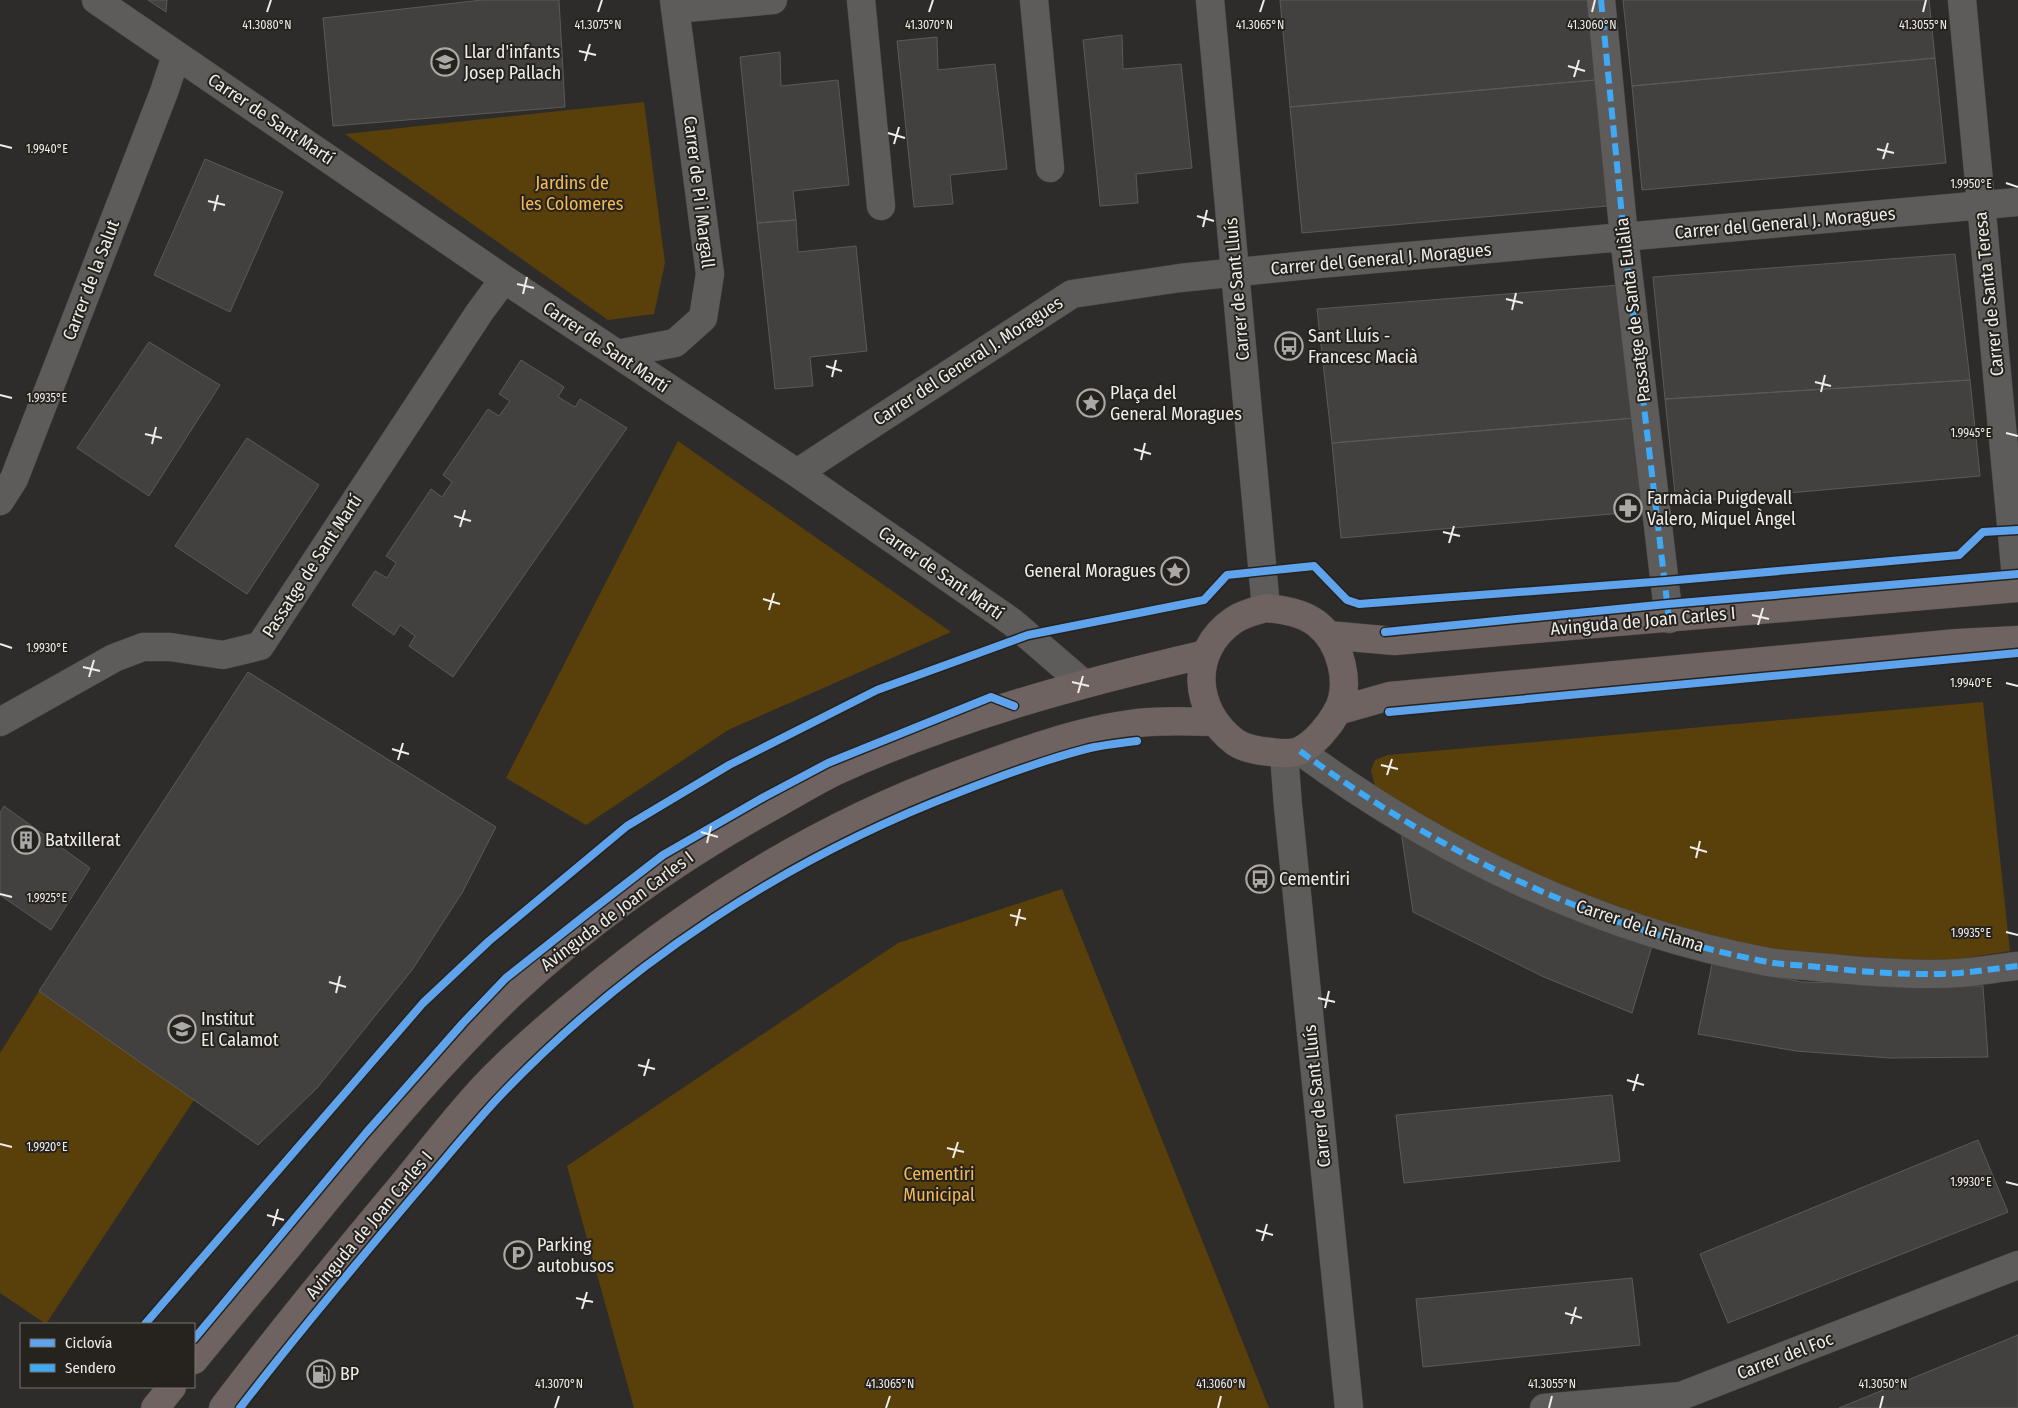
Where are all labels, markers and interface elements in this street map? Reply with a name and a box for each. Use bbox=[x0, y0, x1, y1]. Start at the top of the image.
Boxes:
text: 41.3080°N bbox=[242, 18, 292, 32]
text: 41.3075°N bbox=[575, 18, 621, 32]
text: 41.3070°N bbox=[905, 18, 953, 32]
text: 41.3065°N bbox=[1236, 18, 1284, 32]
text: 41.3060°N bbox=[1567, 18, 1617, 32]
text: 41.3055°N bbox=[1899, 18, 1947, 32]
place label: Llar d'infants Josep Pallach bbox=[464, 41, 561, 84]
school or university icon: Llar d'infants Josep Pallach bbox=[430, 47, 460, 77]
street label: Carrer de Sant Martí bbox=[204, 69, 339, 170]
street label: Carrer de Pi i Margall bbox=[679, 115, 719, 269]
text: 1.9940°E bbox=[26, 142, 68, 156]
park label: Jardins de les Colomeres bbox=[521, 172, 624, 215]
text: 1.9950°E bbox=[1950, 177, 1992, 191]
street label: Carrer del General J. Moragues bbox=[1674, 202, 1897, 244]
street label: Carrer de Santa Teresa bbox=[1969, 210, 2009, 377]
street label: Carrer de Sant Lluís bbox=[1220, 216, 1254, 361]
street label: Passatge de Santa Eulàlia bbox=[1611, 216, 1655, 404]
street label: Carrer de la Salut bbox=[58, 217, 124, 343]
street label: Carrer del General J. Moragues bbox=[1270, 238, 1493, 280]
street label: Carrer del General J. Moragues bbox=[869, 291, 1067, 431]
street label: Carrer de Sant Martí bbox=[539, 297, 674, 398]
place label: Sant Lluís - Francesc Macià bbox=[1308, 325, 1418, 368]
bus stop icon: Sant Lluís - Francesc Macià bbox=[1274, 331, 1304, 361]
place label: Plaça del General Moragues bbox=[1110, 382, 1242, 425]
place icon: Plaça del General Moragues bbox=[1076, 388, 1106, 418]
text: 1.9935°E bbox=[27, 391, 68, 405]
text: 1.9945°E bbox=[1951, 426, 1992, 440]
place label: Farmàcia Puigdevall Valero, Miquel Àngel bbox=[1647, 487, 1796, 530]
street label: Passatge de Sant Martí bbox=[257, 490, 367, 642]
pharmacy icon: Farmàcia Puigdevall Valero, Miquel Àngel bbox=[1613, 493, 1643, 523]
street label: Carrer de Sant Martí bbox=[874, 522, 1008, 625]
place icon: General Moragues bbox=[1160, 556, 1190, 586]
place label: General Moragues bbox=[1024, 560, 1156, 582]
street label: Avinguda de Joan Carles I bbox=[1550, 602, 1736, 640]
text: 1.9930°E bbox=[26, 641, 68, 655]
text: 1.9940°E bbox=[1950, 676, 1992, 690]
building icon: Batxillerat bbox=[11, 825, 41, 855]
place label: Batxillerat bbox=[45, 829, 121, 851]
street label: Avinguda de Joan Carles I bbox=[536, 846, 698, 976]
bus stop icon: Cementiri bbox=[1245, 864, 1275, 894]
place label: Cementiri bbox=[1279, 868, 1350, 890]
text: 1.9925°E bbox=[27, 891, 68, 905]
street label: Carrer de la Flama bbox=[1573, 895, 1707, 957]
text: 1.9935°E bbox=[1951, 926, 1992, 940]
place label: Institut El Calamot bbox=[201, 1008, 279, 1051]
school or university icon: Institut El Calamot bbox=[167, 1014, 197, 1044]
street label: Carrer de Sant Lluís bbox=[1299, 1023, 1335, 1169]
text: 1.9920°E bbox=[26, 1140, 68, 1154]
street label: Avinguda de Joan Carles I bbox=[301, 1147, 437, 1303]
park label: Cementiri Municipal bbox=[903, 1163, 975, 1206]
text: 1.9930°E bbox=[1950, 1175, 1992, 1189]
place label: Parking autobusos bbox=[537, 1234, 614, 1277]
parking icon: Parking autobusos bbox=[503, 1240, 533, 1270]
legend bbox=[20, 1323, 195, 1388]
street label: Carrer del Foc bbox=[1734, 1327, 1836, 1384]
text: Ciclovía bbox=[65, 1334, 112, 1352]
text: Sendero bbox=[65, 1359, 116, 1377]
fuel station icon: BP bbox=[306, 1359, 336, 1389]
place label: BP bbox=[340, 1363, 359, 1385]
text: 41.3070°N bbox=[535, 1377, 583, 1391]
text: 41.3065°N bbox=[866, 1377, 914, 1391]
text: 41.3060°N bbox=[1196, 1377, 1246, 1391]
text: 41.3055°N bbox=[1528, 1377, 1576, 1391]
text: 41.3050°N bbox=[1859, 1377, 1907, 1391]

